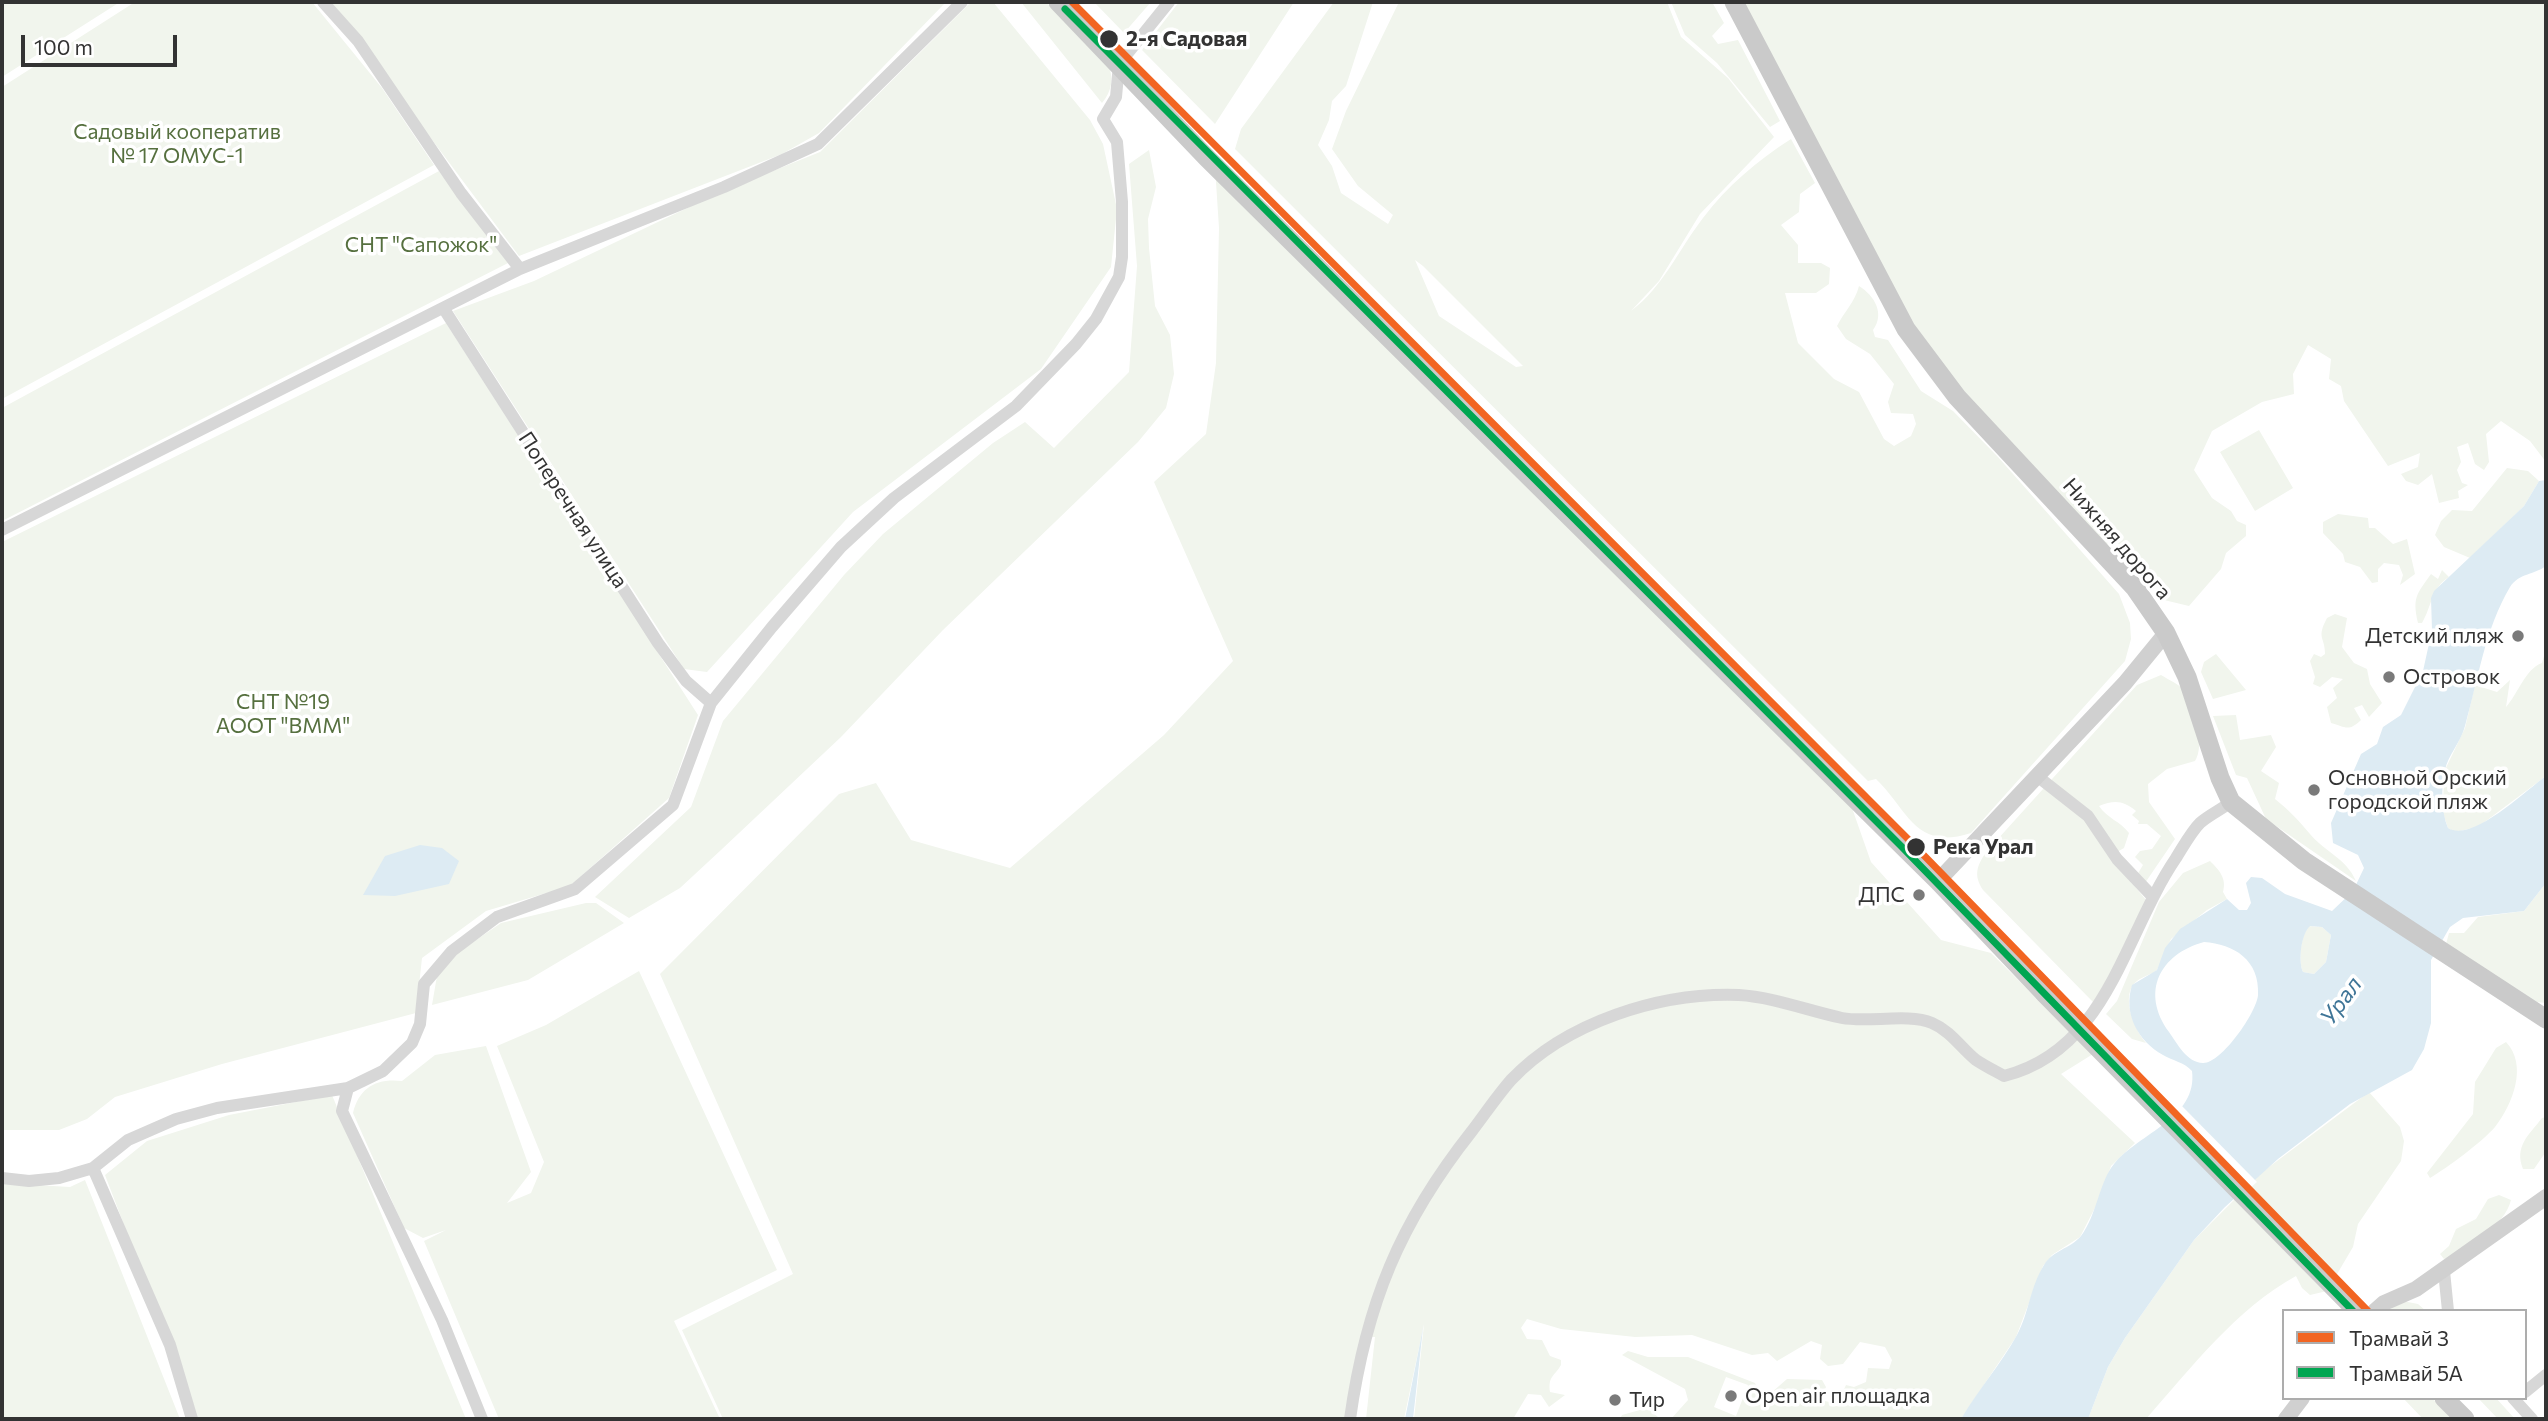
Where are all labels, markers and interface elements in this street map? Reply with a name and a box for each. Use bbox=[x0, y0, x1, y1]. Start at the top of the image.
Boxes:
scale bar bbox=[24, 21, 180, 65]
place label: 2-я Садовая bbox=[1126, 26, 1247, 52]
marker: 2-я Садовая bbox=[1098, 28, 1120, 50]
text: 100 m bbox=[34, 34, 93, 59]
park label: Садовый кооператив № 17 ОМУС-1 bbox=[73, 119, 281, 169]
park label: СНТ "Сапожок" bbox=[345, 232, 497, 258]
street label: Поперечная улица bbox=[513, 427, 633, 593]
street label: Нижняя дорога bbox=[2058, 473, 2176, 605]
place label: Детский пляж bbox=[2365, 623, 2504, 649]
marker: Детский пляж bbox=[2510, 628, 2526, 644]
place label: Островок bbox=[2403, 664, 2500, 690]
marker: Островок bbox=[2381, 669, 2397, 685]
park label: СНТ №19 АООТ "ВММ" bbox=[216, 689, 350, 739]
place label: Основной Орский городской пляж bbox=[2328, 765, 2507, 815]
marker: Основной Орский городской пляж bbox=[2306, 782, 2322, 798]
place label: Река Урал bbox=[1933, 834, 2033, 860]
marker: Река Урал bbox=[1905, 836, 1927, 858]
place label: ДПС bbox=[1858, 882, 1905, 908]
marker: ДПС bbox=[1911, 887, 1927, 903]
water label: Урал bbox=[2314, 972, 2368, 1030]
legend bbox=[2282, 1309, 2527, 1400]
text: Трамвай 3 bbox=[2349, 1325, 2449, 1350]
text: Трамвай 5А bbox=[2349, 1360, 2463, 1385]
place label: Open air площадка bbox=[1745, 1383, 1930, 1409]
place label: Тир bbox=[1629, 1387, 1665, 1413]
marker: Open air площадка bbox=[1723, 1388, 1739, 1404]
marker: Тир bbox=[1607, 1392, 1623, 1408]

